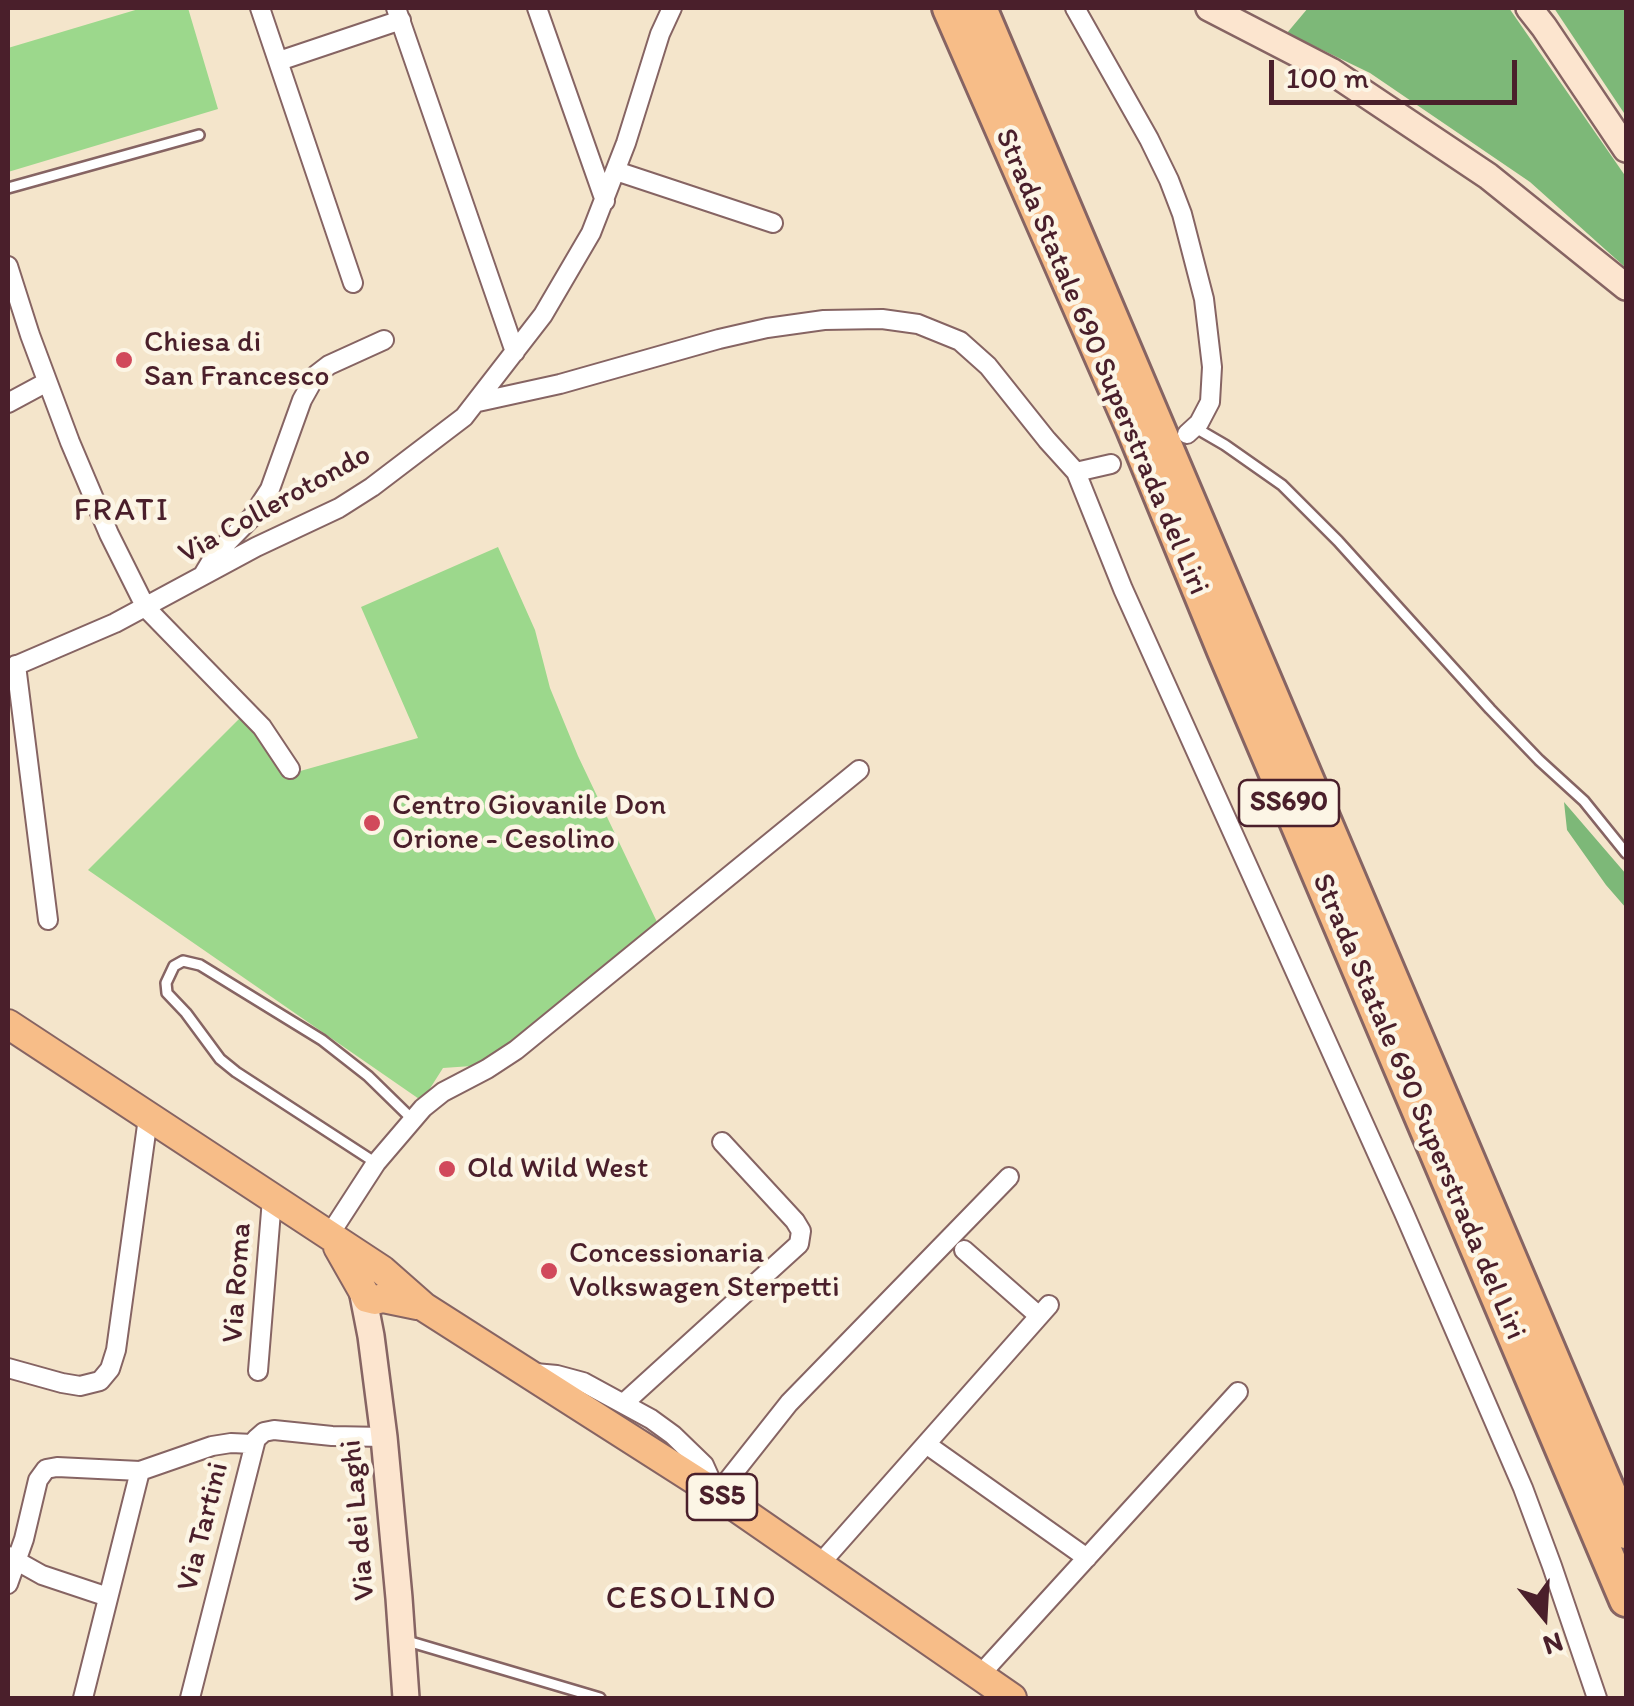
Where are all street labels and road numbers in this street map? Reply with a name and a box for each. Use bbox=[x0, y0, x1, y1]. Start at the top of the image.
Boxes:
street label: Strada Statale 690 Superstrada del Liri bbox=[986, 124, 1216, 600]
street label: Via Collerotondo bbox=[173, 437, 377, 573]
road number: SS690 bbox=[1239, 780, 1339, 826]
street label: Strada Statale 690 Superstrada del Liri bbox=[1303, 869, 1533, 1345]
street label: Via Roma bbox=[216, 1222, 260, 1344]
street label: Via dei Laghi bbox=[334, 1438, 384, 1602]
street label: Via Tartini bbox=[171, 1459, 237, 1595]
road number: SS5 bbox=[687, 1474, 757, 1520]

